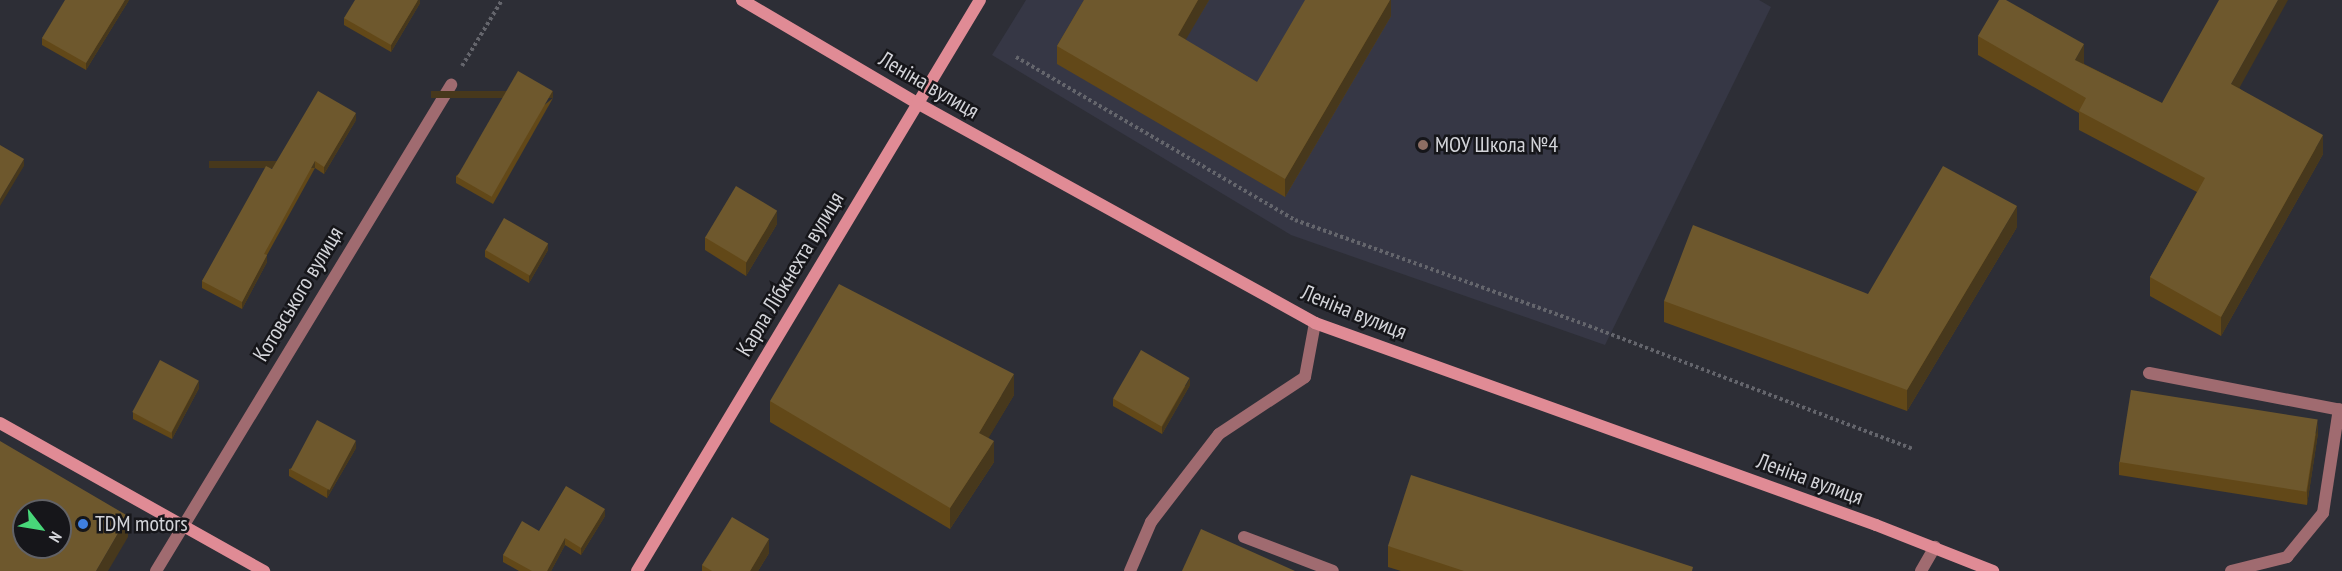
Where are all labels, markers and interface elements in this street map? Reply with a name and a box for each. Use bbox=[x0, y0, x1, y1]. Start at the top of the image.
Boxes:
street label: Леніна вулиця bbox=[874, 46, 984, 124]
place label: МОУ Школа №4 bbox=[1435, 132, 1559, 158]
marker: МОУ Школа №4 bbox=[1416, 138, 1430, 152]
street label: Карла Лібкнехта вулиця bbox=[731, 187, 849, 361]
street label: Котовського вулиця bbox=[247, 222, 349, 366]
street label: Леніна вулиця bbox=[1298, 279, 1410, 345]
street label: Леніна вулиця bbox=[1753, 448, 1867, 510]
north arrow bbox=[12, 499, 72, 559]
place label: TDM motors bbox=[95, 511, 188, 537]
marker: TDM motors bbox=[76, 517, 90, 531]
text: N bbox=[45, 528, 67, 546]

